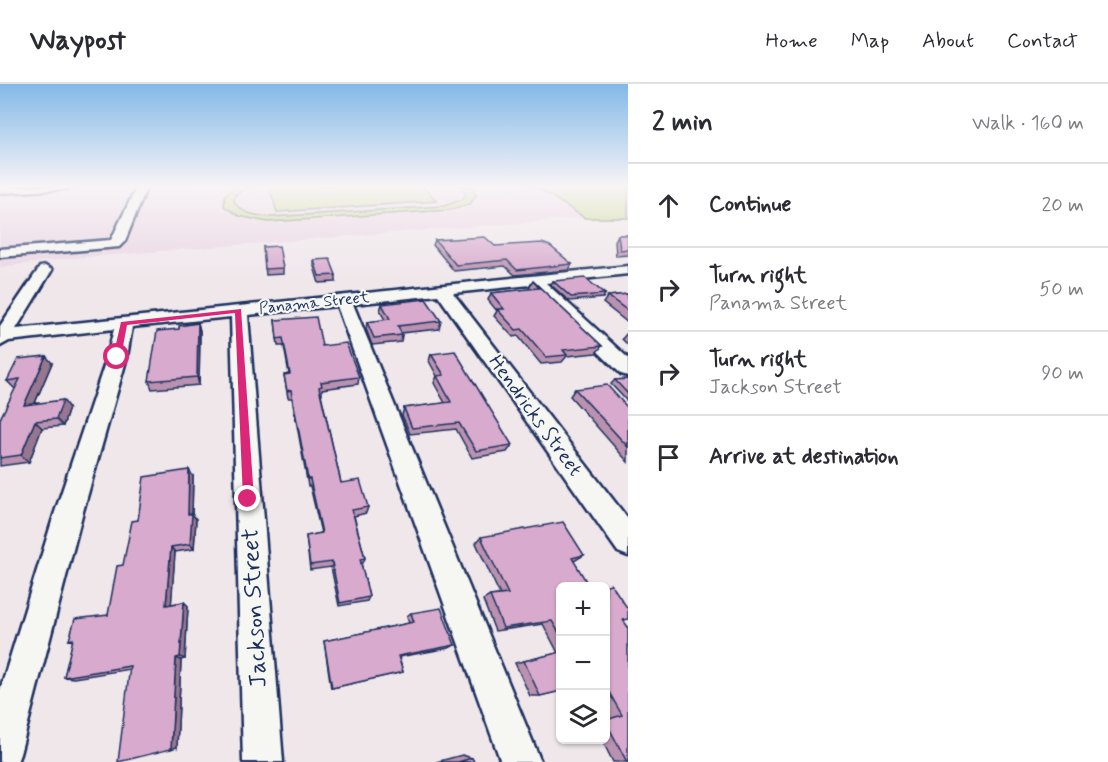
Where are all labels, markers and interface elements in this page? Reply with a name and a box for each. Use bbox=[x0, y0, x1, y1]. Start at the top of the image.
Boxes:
text: Waypost bbox=[30, 23, 126, 60]
text: Home bbox=[766, 27, 818, 55]
text: Map bbox=[851, 27, 889, 55]
text: About bbox=[922, 27, 974, 55]
text: Contact bbox=[1007, 27, 1078, 55]
text: 2 min bbox=[652, 106, 713, 140]
text: Walk · 160 m bbox=[972, 110, 1084, 137]
icon: ahead bbox=[652, 189, 685, 222]
text: Continue bbox=[709, 191, 791, 219]
text: 20 m bbox=[1041, 192, 1084, 219]
text: Turn right bbox=[709, 262, 807, 290]
icon: right bbox=[652, 273, 685, 306]
text: 50 m bbox=[1039, 276, 1084, 303]
street label: Panama Street bbox=[258, 287, 371, 319]
text: Panama Street bbox=[709, 290, 847, 317]
route start bbox=[103, 343, 129, 369]
text: Turn right bbox=[709, 346, 807, 374]
street label: Hendricks Street bbox=[482, 350, 588, 482]
icon: right bbox=[652, 357, 685, 390]
text: 90 m bbox=[1041, 360, 1084, 387]
text: Jackson Street bbox=[709, 374, 842, 401]
icon: arrive bbox=[652, 441, 685, 474]
text: Arrive at destination bbox=[709, 443, 899, 471]
route end bbox=[234, 485, 260, 511]
street label: Jackson Street bbox=[235, 528, 275, 688]
map controls bbox=[556, 582, 610, 744]
button: + bbox=[556, 582, 610, 636]
button: − bbox=[556, 636, 610, 690]
button: layers bbox=[556, 690, 610, 744]

